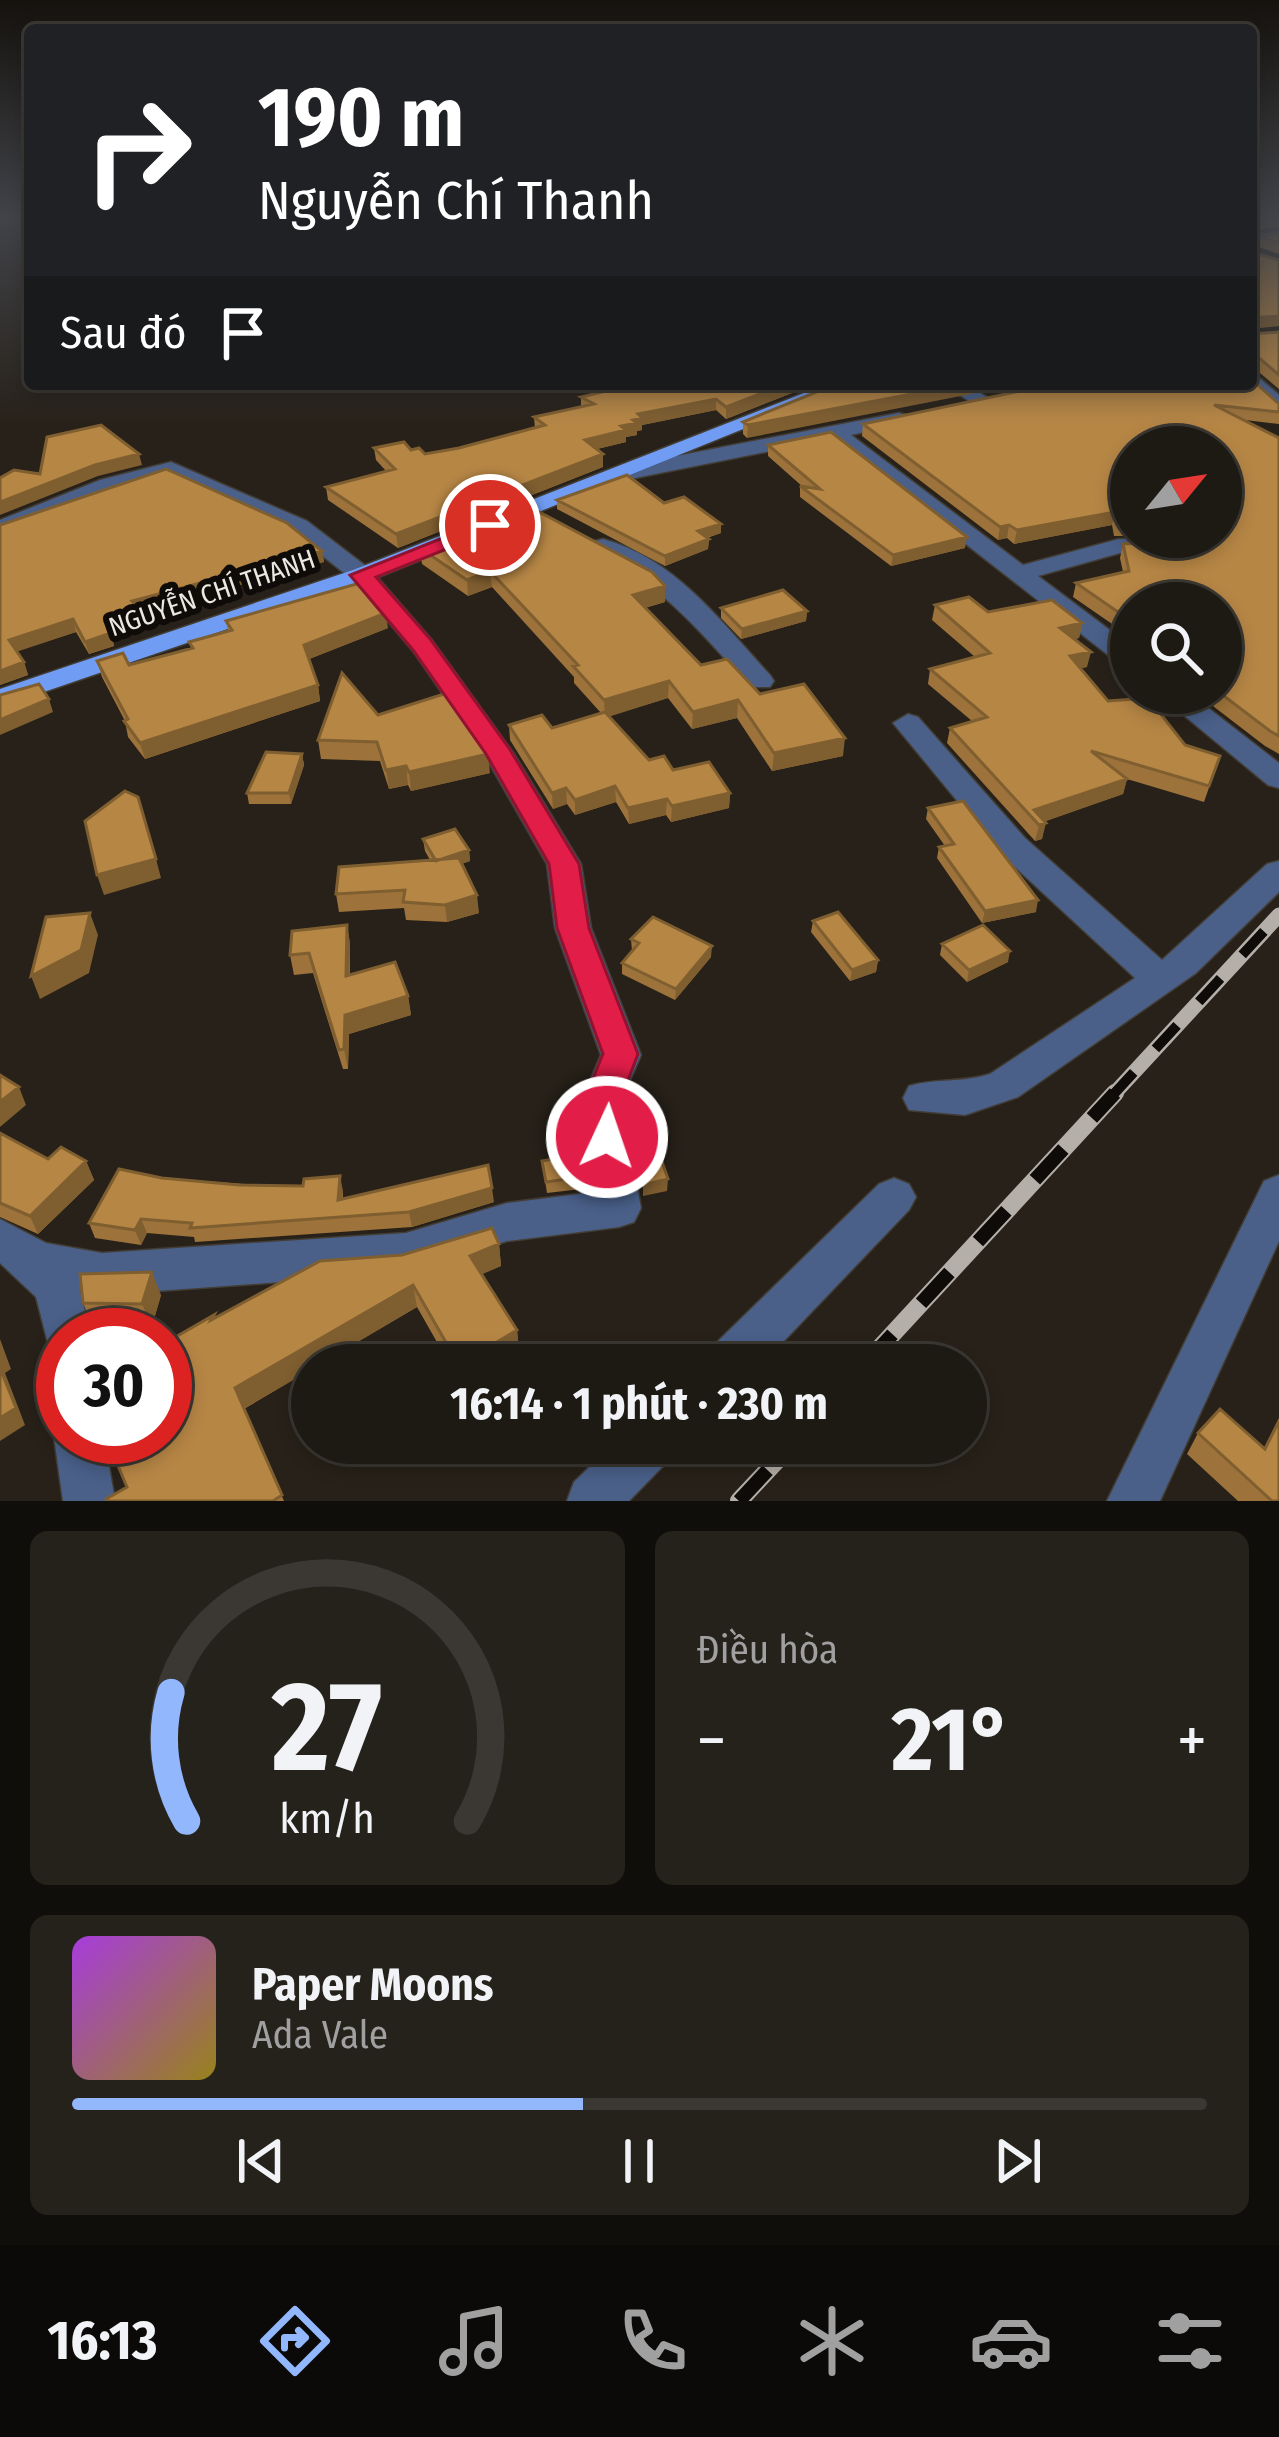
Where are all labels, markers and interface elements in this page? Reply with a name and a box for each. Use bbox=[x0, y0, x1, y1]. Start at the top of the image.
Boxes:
text: 190 m bbox=[258, 67, 464, 168]
icon: right bbox=[60, 72, 216, 228]
text: Nguyễn Chí Thanh bbox=[258, 169, 654, 233]
icon: arrive bbox=[210, 300, 276, 366]
text: Sau đó bbox=[60, 306, 186, 360]
north arrow bbox=[1110, 426, 1242, 558]
map controls bbox=[1110, 426, 1242, 714]
pin bbox=[439, 474, 541, 576]
icon: arrive bbox=[457, 492, 523, 558]
street label: NGUYỄN CHÍ THANH bbox=[104, 540, 319, 643]
button: search bbox=[1110, 582, 1242, 714]
position arrow bbox=[544, 1074, 670, 1200]
speed limit sign: 30 bbox=[36, 1308, 192, 1464]
text: 16:14 · 1 phút · 230 m bbox=[450, 1377, 828, 1431]
text: Điều hòa bbox=[697, 1627, 838, 1673]
text: 27 bbox=[271, 1653, 382, 1803]
text: 21° bbox=[891, 1686, 1012, 1794]
text: − bbox=[697, 1701, 726, 1780]
text: + bbox=[1177, 1701, 1207, 1780]
text: km/h bbox=[279, 1793, 375, 1844]
text: Paper Moons bbox=[252, 1958, 494, 2012]
text: Ada Vale bbox=[252, 2012, 388, 2058]
icon: previous bbox=[228, 2128, 294, 2194]
icon: pause bbox=[606, 2128, 672, 2194]
icon: next bbox=[985, 2128, 1051, 2194]
icon: directions bbox=[253, 2299, 337, 2383]
icon: music bbox=[432, 2299, 516, 2383]
icon: phone bbox=[611, 2299, 695, 2383]
icon: climate bbox=[790, 2299, 874, 2383]
icon: car bbox=[969, 2299, 1053, 2383]
icon: filters bbox=[1148, 2299, 1232, 2383]
text: 16:13 bbox=[48, 2309, 158, 2373]

